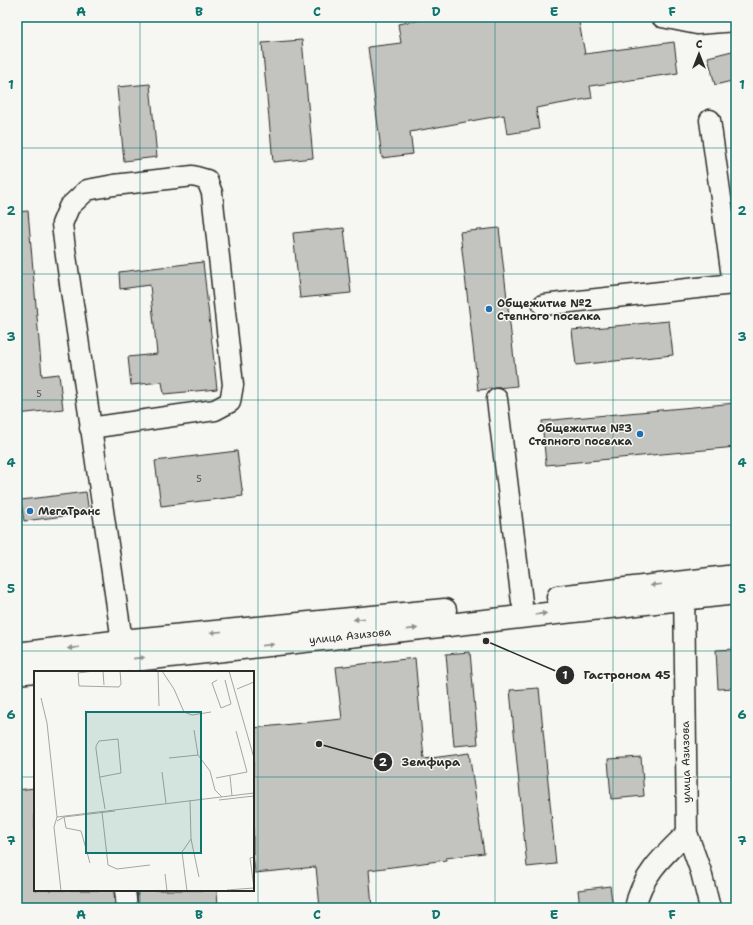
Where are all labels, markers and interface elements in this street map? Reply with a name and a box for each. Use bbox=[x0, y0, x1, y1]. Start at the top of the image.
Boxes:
text: A bbox=[76, 3, 86, 20]
text: B bbox=[195, 3, 203, 20]
text: C bbox=[313, 3, 321, 20]
text: D bbox=[431, 3, 441, 20]
text: E bbox=[550, 3, 559, 20]
text: F bbox=[668, 3, 676, 20]
north arrow bbox=[679, 34, 719, 74]
text: С bbox=[696, 37, 703, 52]
text: 1 bbox=[8, 76, 14, 93]
text: 1 bbox=[739, 76, 745, 93]
text: 2 bbox=[6, 202, 16, 219]
text: 2 bbox=[737, 202, 747, 219]
place label: Общежитие №2 Степного поселка bbox=[497, 296, 601, 324]
marker: Общежитие №2 Степного поселка bbox=[484, 304, 494, 314]
text: 3 bbox=[6, 328, 16, 345]
text: 3 bbox=[737, 328, 747, 345]
house number: 5 bbox=[36, 388, 42, 400]
place label: Общежитие №3 Степного поселка bbox=[528, 421, 632, 449]
marker: Общежитие №3 Степного поселка bbox=[635, 429, 645, 439]
text: 4 bbox=[6, 454, 16, 471]
text: 4 bbox=[737, 454, 747, 471]
house number: 5 bbox=[196, 473, 202, 485]
place label: МегаТранс bbox=[38, 504, 101, 519]
marker: МегаТранс bbox=[25, 506, 35, 516]
text: 5 bbox=[7, 580, 15, 597]
text: 5 bbox=[738, 580, 746, 597]
one-way arrow bbox=[649, 582, 662, 588]
one-way arrow bbox=[535, 611, 547, 618]
one-way arrow bbox=[353, 616, 365, 622]
street label: улица Азизова bbox=[308, 624, 392, 648]
one-way arrow bbox=[406, 626, 418, 632]
one-way arrow bbox=[210, 629, 222, 636]
one-way arrow bbox=[262, 642, 274, 648]
one-way arrow bbox=[67, 645, 79, 651]
one-way arrow bbox=[133, 655, 145, 662]
callout: Гастроном 45 bbox=[555, 663, 678, 687]
text: 1 bbox=[562, 667, 568, 683]
text: Гастроном 45 bbox=[584, 667, 670, 683]
inset map bbox=[34, 671, 254, 891]
text: 6 bbox=[6, 706, 16, 723]
text: 6 bbox=[737, 706, 747, 723]
street label: улица Азизова bbox=[678, 721, 694, 803]
callout: Земфира bbox=[373, 750, 468, 774]
text: 2 bbox=[379, 754, 388, 770]
text: Земфира bbox=[402, 754, 461, 770]
text: 7 bbox=[6, 832, 16, 849]
text: 7 bbox=[737, 832, 747, 849]
text: A bbox=[76, 906, 86, 923]
text: B bbox=[195, 906, 203, 923]
text: C bbox=[313, 906, 321, 923]
text: D bbox=[431, 906, 441, 923]
text: E bbox=[550, 906, 559, 923]
text: F bbox=[668, 906, 676, 923]

